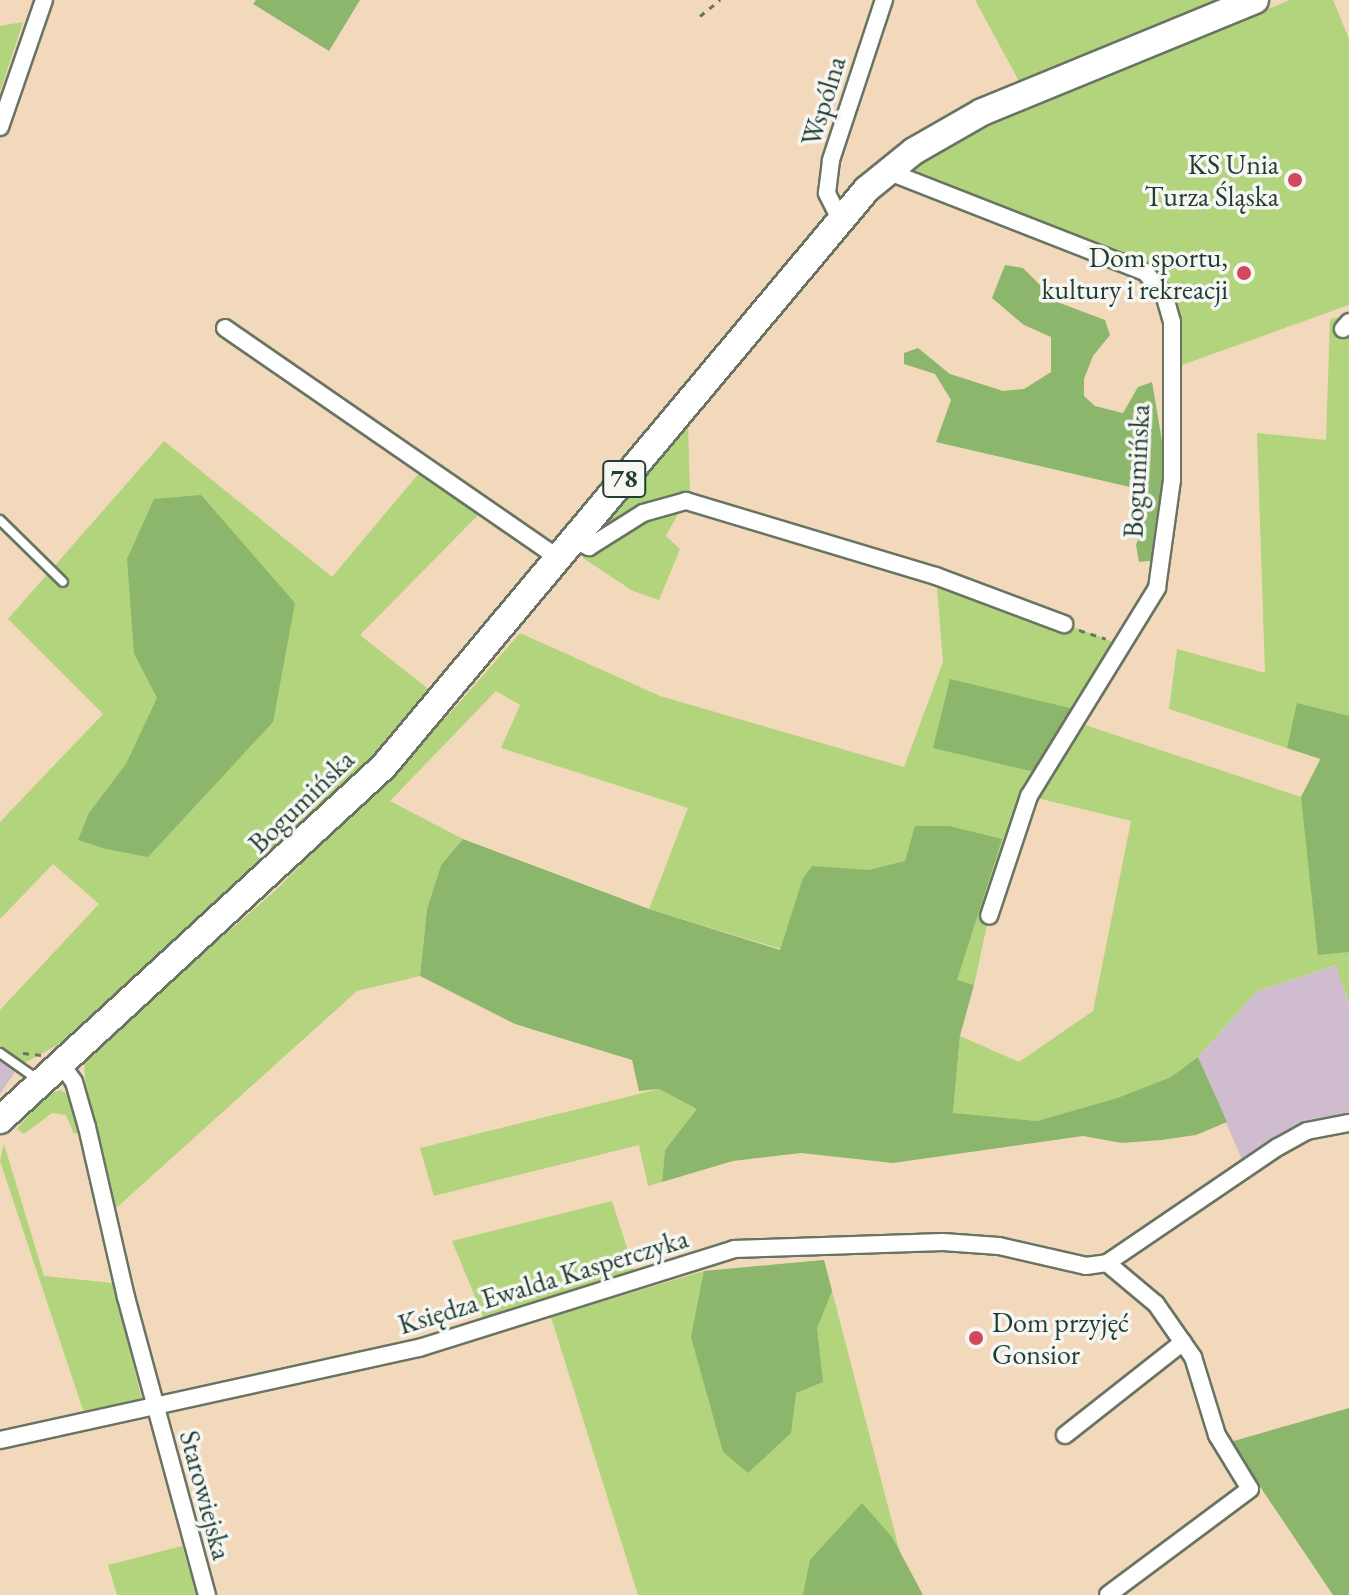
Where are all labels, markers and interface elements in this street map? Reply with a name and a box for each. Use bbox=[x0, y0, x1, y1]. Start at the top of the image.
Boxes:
street label: Wspólna bbox=[793, 52, 853, 150]
place label: KS Unia Turza Śląska bbox=[1145, 147, 1279, 213]
marker: KS Unia Turza Śląska bbox=[1286, 171, 1304, 189]
place label: Dom sportu, kultury i rekreacji bbox=[1041, 240, 1228, 306]
marker: Dom sportu, kultury i rekreacji bbox=[1235, 264, 1253, 282]
street label: Bogumińska bbox=[1116, 403, 1156, 539]
road number: 78 bbox=[602, 457, 646, 501]
street label: Bogumińska bbox=[241, 742, 361, 860]
street label: Księdza Ewalda Kasperczyka bbox=[394, 1221, 692, 1341]
place label: Dom przyjęć Gonsior bbox=[992, 1305, 1129, 1371]
marker: Dom przyjęć Gonsior bbox=[967, 1329, 985, 1347]
street label: Starowiejska bbox=[173, 1427, 239, 1563]

